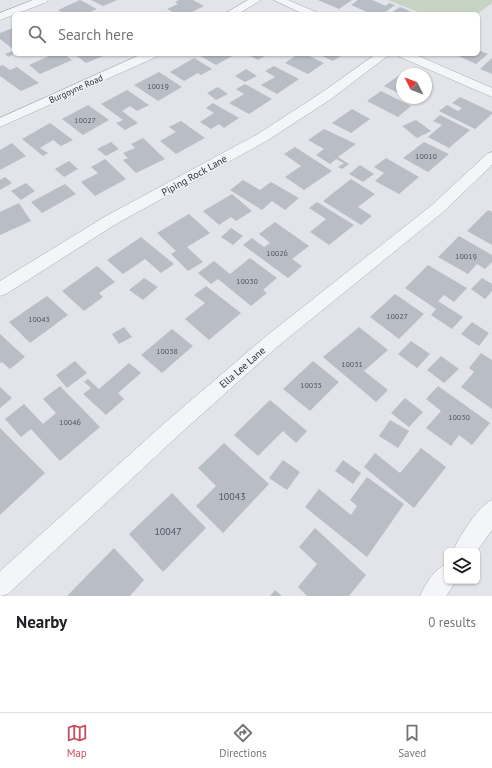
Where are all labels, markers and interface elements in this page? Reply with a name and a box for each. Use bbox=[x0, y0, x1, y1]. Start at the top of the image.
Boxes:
search box bbox=[12, 12, 480, 56]
icon: search bbox=[26, 23, 48, 45]
text: Search here bbox=[58, 25, 134, 44]
north arrow bbox=[396, 68, 432, 104]
street label: Burgoyne Road bbox=[47, 72, 105, 105]
house number: 10019 bbox=[147, 81, 169, 91]
house number: 10027 bbox=[74, 115, 96, 125]
house number: 10010 bbox=[415, 151, 438, 161]
street label: Piping Rock Lane bbox=[159, 152, 229, 199]
house number: 10026 bbox=[266, 248, 288, 258]
house number: 10019 bbox=[455, 251, 477, 261]
house number: 10030 bbox=[236, 276, 259, 286]
house number: 10027 bbox=[386, 311, 408, 321]
house number: 10043 bbox=[28, 314, 50, 324]
street label: Ella Lee Lane bbox=[217, 344, 268, 391]
house number: 10038 bbox=[156, 346, 178, 356]
house number: 10031 bbox=[341, 359, 363, 369]
house number: 10035 bbox=[300, 380, 322, 390]
house number: 10030 bbox=[448, 412, 471, 422]
house number: 10046 bbox=[59, 417, 81, 427]
house number: 10043 bbox=[218, 490, 246, 503]
house number: 10047 bbox=[154, 525, 182, 538]
map controls bbox=[444, 548, 480, 584]
button: layers bbox=[444, 548, 480, 584]
text: Nearby bbox=[16, 611, 67, 633]
text: 0 results bbox=[428, 614, 476, 631]
tab: Map bbox=[66, 722, 88, 760]
tab: Directions bbox=[219, 722, 267, 760]
tab: Saved bbox=[398, 722, 426, 760]

